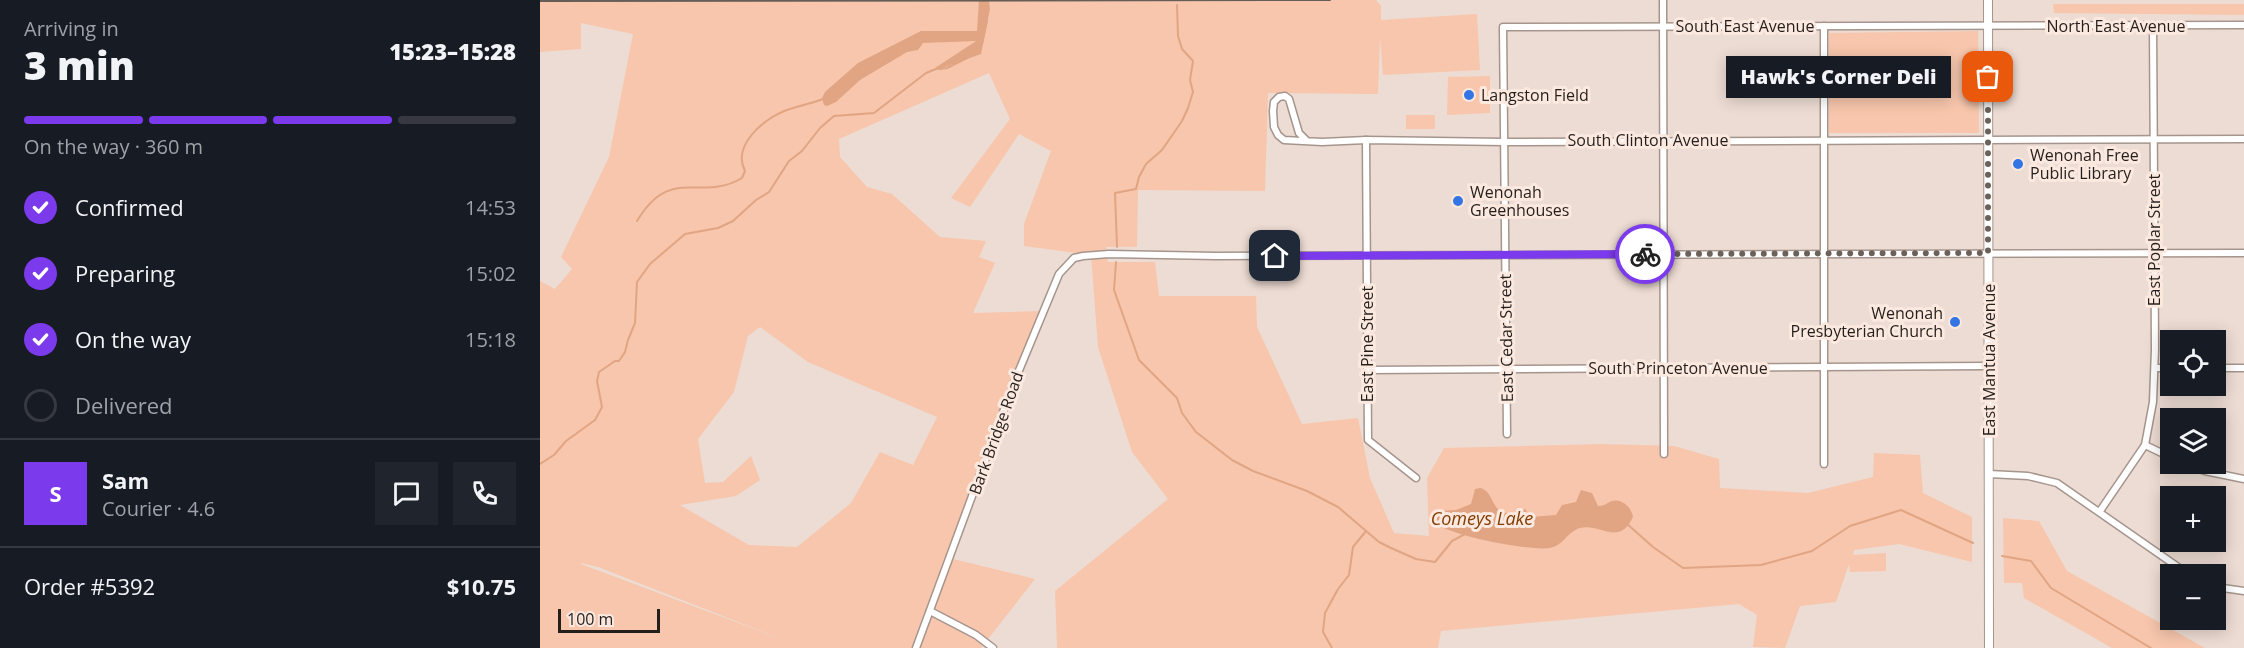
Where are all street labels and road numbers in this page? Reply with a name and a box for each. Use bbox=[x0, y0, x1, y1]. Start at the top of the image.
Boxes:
street label: South East Avenue bbox=[1676, 15, 1814, 37]
street label: North East Avenue bbox=[2047, 15, 2185, 37]
street label: South Clinton Avenue bbox=[1568, 129, 1728, 151]
street label: East Poplar Street bbox=[2143, 173, 2165, 306]
street label: East Cedar Street bbox=[1494, 273, 1518, 402]
street label: East Mantua Avenue bbox=[1978, 284, 2000, 436]
street label: East Pine Street bbox=[1356, 285, 1378, 402]
street label: South Princeton Avenue bbox=[1588, 357, 1768, 379]
street label: Bark Bridge Road bbox=[964, 369, 1028, 497]

